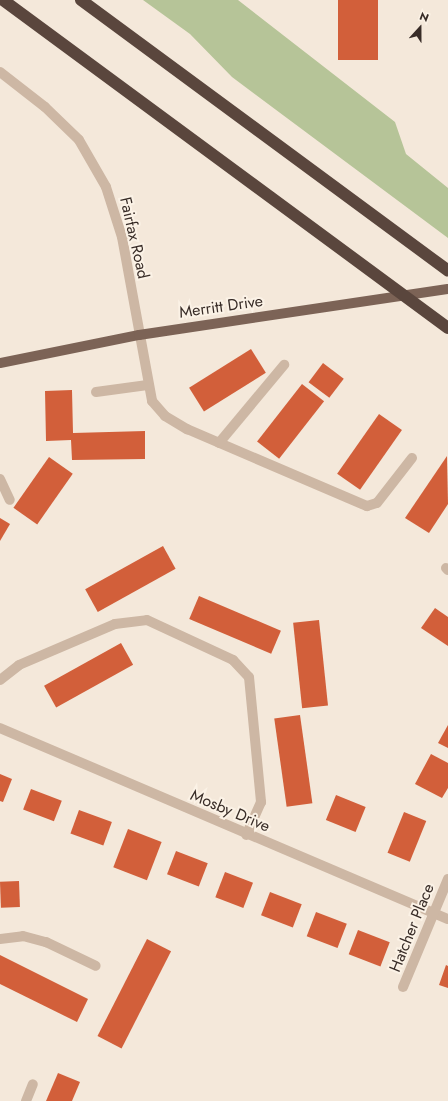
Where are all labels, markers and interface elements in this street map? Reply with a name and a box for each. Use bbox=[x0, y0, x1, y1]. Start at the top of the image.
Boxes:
north arrow bbox=[400, 8, 440, 48]
text: N bbox=[417, 8, 431, 26]
street label: Fairfax Road bbox=[115, 195, 153, 281]
street label: Merritt Drive bbox=[178, 292, 264, 322]
street label: Mosby Drive bbox=[187, 786, 273, 836]
street label: Hatcher Place bbox=[386, 881, 438, 975]

